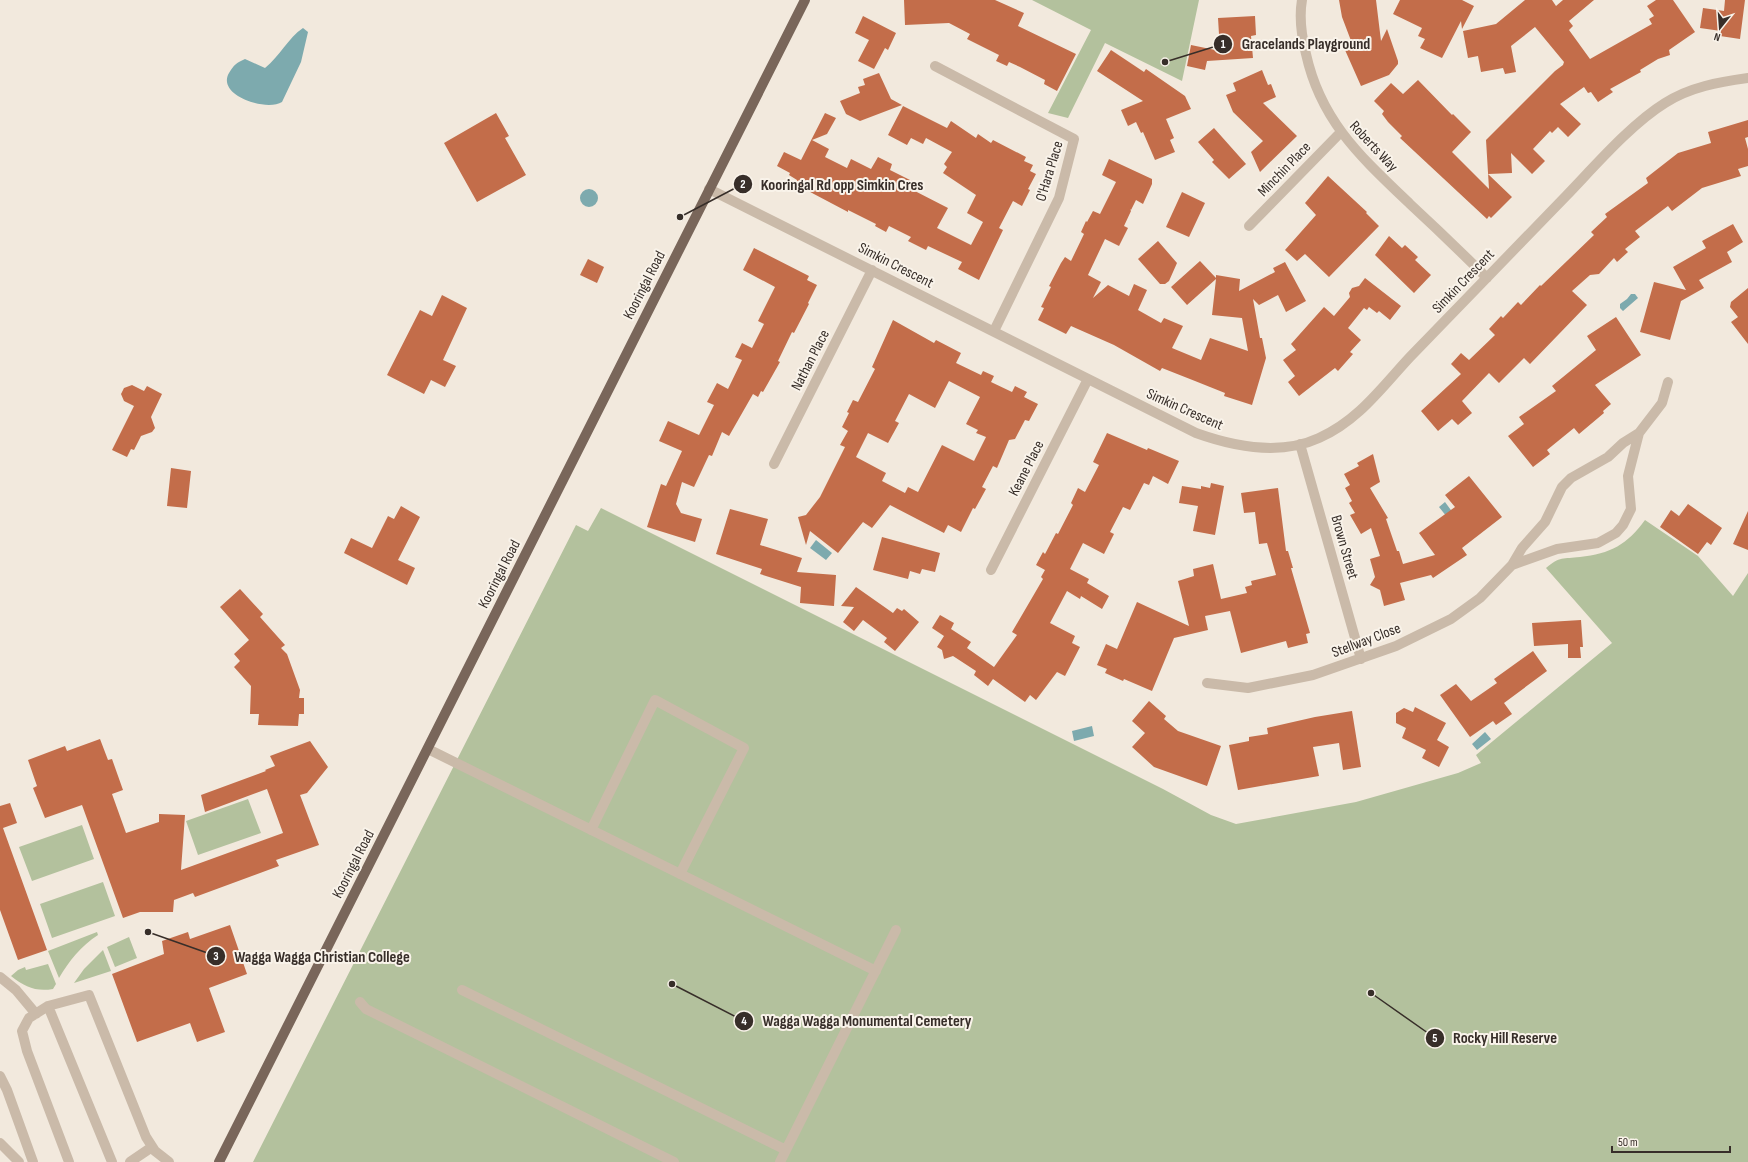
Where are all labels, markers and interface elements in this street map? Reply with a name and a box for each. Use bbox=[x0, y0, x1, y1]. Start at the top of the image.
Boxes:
north arrow bbox=[1700, 8, 1740, 48]
callout: Gracelands Playground bbox=[1213, 30, 1378, 58]
text: N bbox=[1712, 30, 1722, 44]
text: Gracelands Playground bbox=[1242, 35, 1370, 54]
text: 1 bbox=[1221, 37, 1226, 52]
street label: Roberts Way bbox=[1345, 117, 1402, 176]
street label: Minchin Place bbox=[1254, 138, 1315, 201]
street label: O'Hara Place bbox=[1031, 139, 1068, 204]
callout: Kooringal Rd opp Simkin Cres bbox=[733, 170, 931, 198]
text: Kooringal Rd opp Simkin Cres bbox=[761, 176, 923, 195]
text: 2 bbox=[740, 177, 746, 192]
street label: Simkin Crescent bbox=[855, 238, 937, 293]
street label: Simkin Crescent bbox=[1428, 245, 1499, 317]
street label: Kooringal Road bbox=[619, 248, 670, 323]
street label: Nathan Place bbox=[787, 327, 834, 394]
street label: Simkin Crescent bbox=[1144, 384, 1226, 435]
street label: Keane Place bbox=[1004, 437, 1049, 499]
street label: Brown Street bbox=[1326, 513, 1363, 582]
street label: Kooringal Road bbox=[474, 537, 525, 612]
street label: Stellway Close bbox=[1329, 619, 1403, 662]
street label: Kooringal Road bbox=[328, 827, 379, 902]
callout: Wagga Wagga Christian College bbox=[206, 942, 418, 970]
text: Wagga Wagga Christian College bbox=[234, 948, 410, 967]
text: 3 bbox=[213, 949, 219, 964]
callout: Wagga Wagga Monumental Cemetery bbox=[734, 1007, 979, 1035]
text: Wagga Wagga Monumental Cemetery bbox=[763, 1012, 972, 1031]
text: 4 bbox=[741, 1014, 747, 1029]
callout: Rocky Hill Reserve bbox=[1425, 1024, 1565, 1052]
text: Rocky Hill Reserve bbox=[1453, 1029, 1557, 1048]
text: 5 bbox=[1432, 1031, 1438, 1046]
scale bar bbox=[1612, 1128, 1730, 1154]
text: 50 m bbox=[1618, 1135, 1638, 1150]

